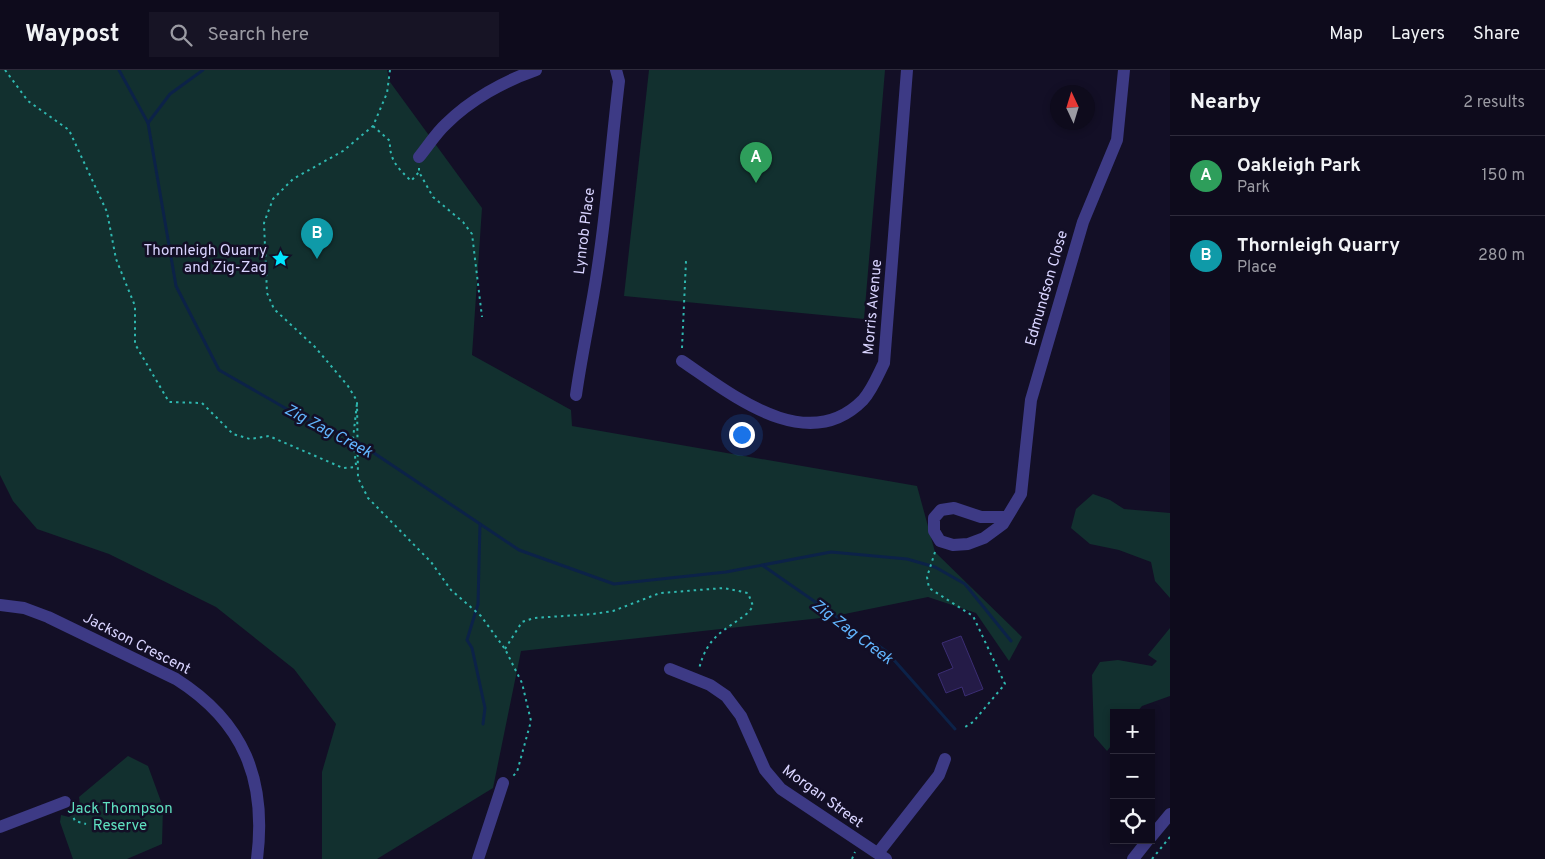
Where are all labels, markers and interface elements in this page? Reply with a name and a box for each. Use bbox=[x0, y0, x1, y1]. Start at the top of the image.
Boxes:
search box bbox=[149, 12, 499, 57]
text: Waypost bbox=[25, 20, 119, 50]
icon: search bbox=[167, 21, 195, 49]
text: Search here bbox=[207, 23, 309, 47]
text: Map bbox=[1329, 23, 1363, 46]
text: Layers bbox=[1391, 23, 1445, 46]
text: Share bbox=[1473, 23, 1520, 46]
north arrow bbox=[1050, 85, 1095, 130]
text: Nearby bbox=[1190, 89, 1261, 116]
text: 2 results bbox=[1463, 93, 1525, 113]
pin: A bbox=[740, 142, 772, 183]
text: Oakleigh Park bbox=[1237, 154, 1361, 178]
text: A bbox=[1200, 166, 1212, 186]
text: 150 m bbox=[1482, 166, 1525, 186]
text: Park bbox=[1237, 178, 1270, 198]
street label: Lynrob Place bbox=[571, 187, 600, 276]
pin: B bbox=[301, 218, 333, 259]
street label: Edmundson Close bbox=[1022, 228, 1073, 348]
text: Thornleigh Quarry bbox=[1237, 234, 1400, 258]
place label: Thornleigh Quarry and Zig-Zag bbox=[144, 242, 267, 278]
text: B bbox=[1200, 246, 1212, 266]
text: 280 m bbox=[1478, 246, 1525, 266]
place icon: Thornleigh Quarry and Zig-Zag bbox=[271, 249, 291, 269]
text: Place bbox=[1237, 258, 1277, 278]
street label: Morris Avenue bbox=[860, 259, 887, 356]
water label: Zig Zag Creek bbox=[281, 400, 376, 464]
your location bbox=[729, 422, 755, 448]
water label: Zig Zag Creek bbox=[807, 595, 897, 670]
street label: Jackson Crescent bbox=[79, 609, 193, 680]
map controls bbox=[1110, 709, 1155, 844]
button: + bbox=[1110, 709, 1155, 754]
button: − bbox=[1110, 754, 1155, 799]
street label: Morgan Street bbox=[778, 761, 866, 833]
button: locate bbox=[1110, 799, 1155, 844]
park label: Jack Thompson Reserve bbox=[67, 800, 173, 836]

